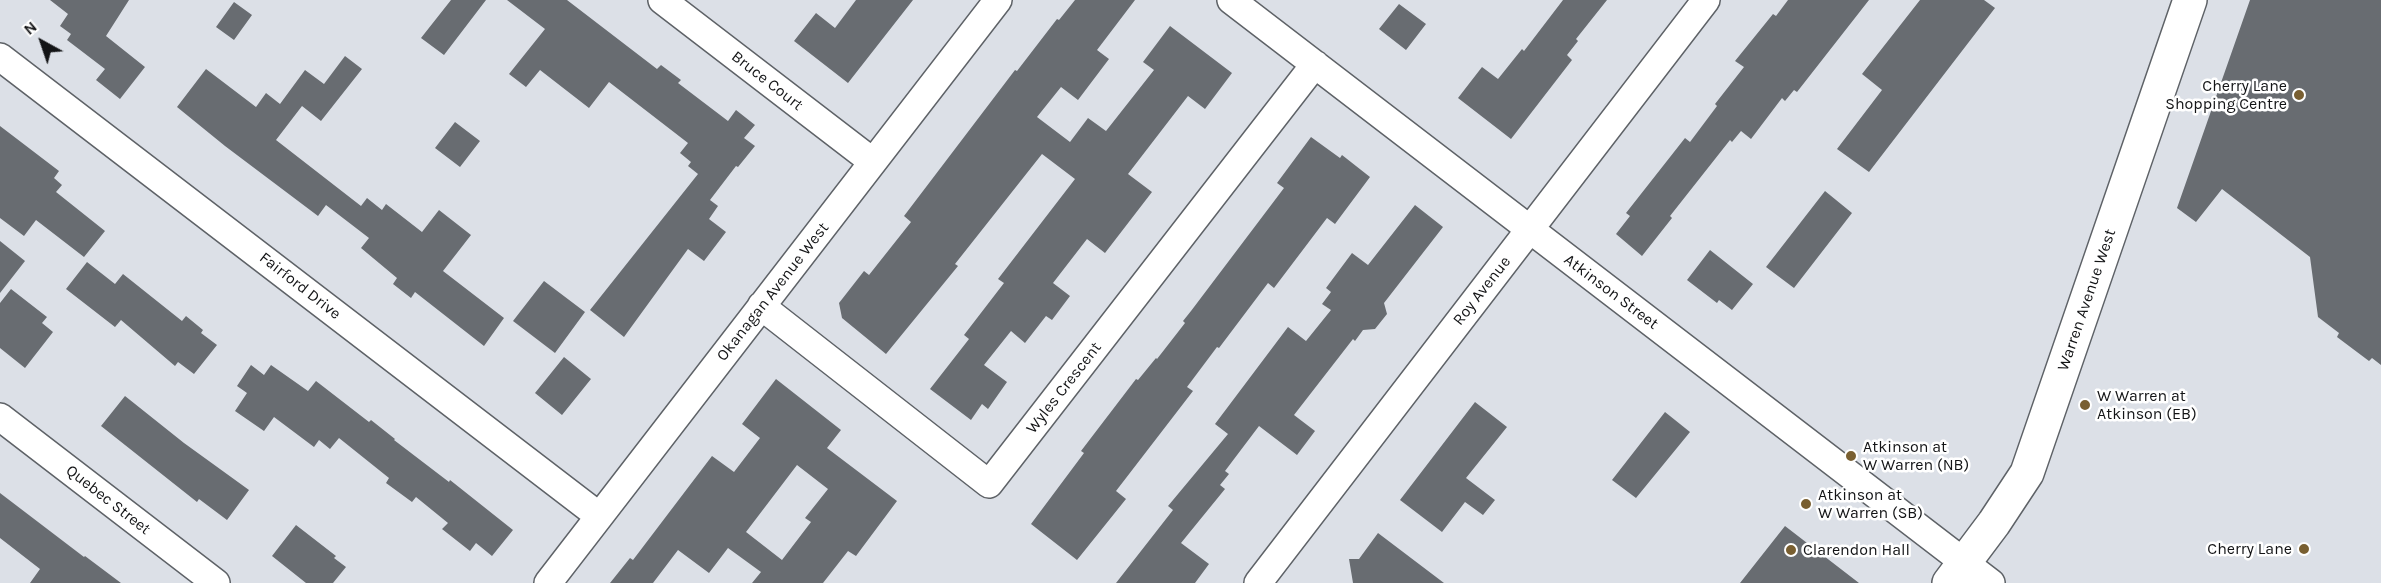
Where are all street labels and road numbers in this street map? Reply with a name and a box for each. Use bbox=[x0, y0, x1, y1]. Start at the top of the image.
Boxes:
street label: Bruce Court bbox=[727, 47, 807, 115]
street label: Okanagan Avenue West bbox=[713, 219, 833, 365]
street label: Warren Avenue West bbox=[2054, 227, 2120, 373]
street label: Fairford Drive bbox=[255, 248, 345, 324]
street label: Atkinson Street bbox=[1560, 250, 1662, 334]
street label: Roy Avenue bbox=[1449, 253, 1515, 329]
street label: Wyles Crescent bbox=[1022, 338, 1106, 438]
street label: Quebec Street bbox=[62, 461, 154, 539]

